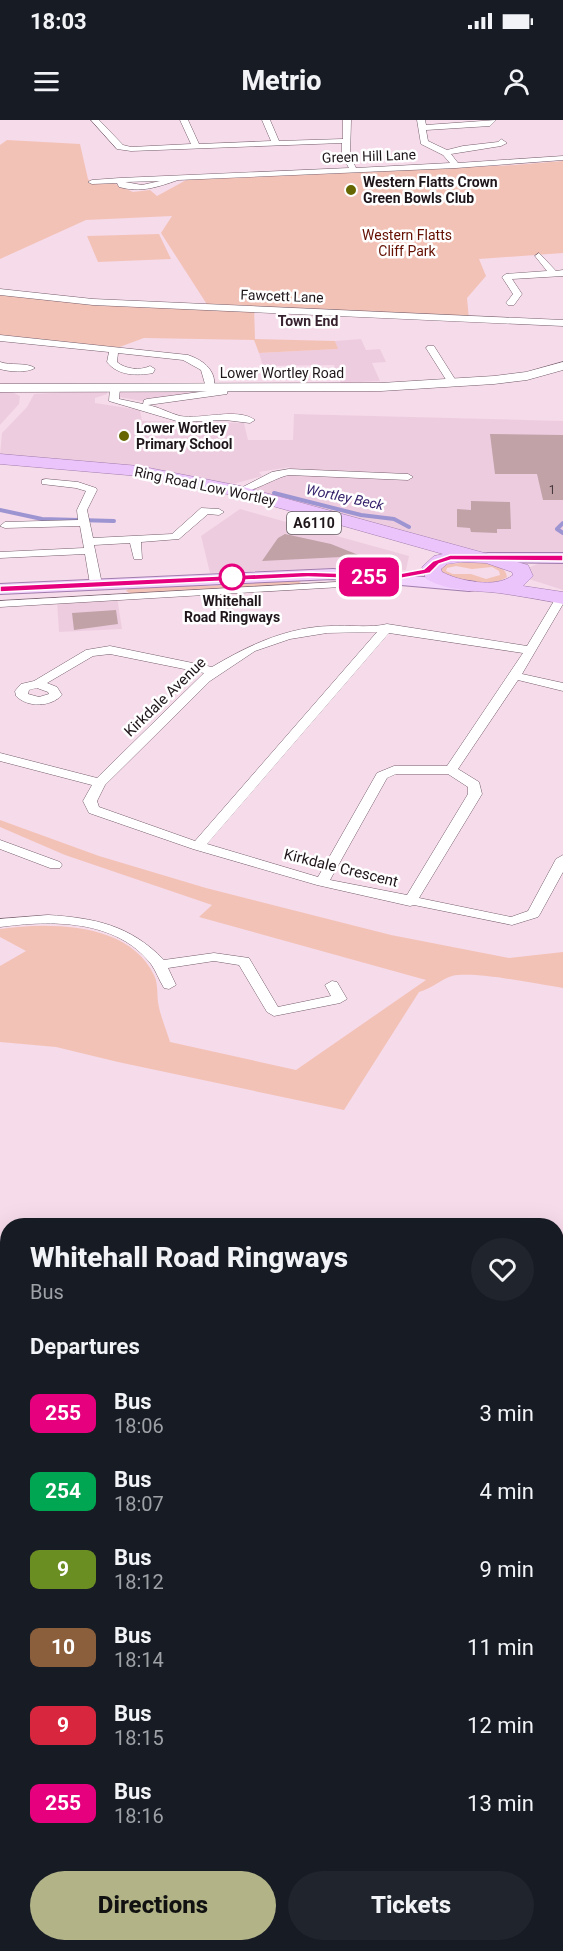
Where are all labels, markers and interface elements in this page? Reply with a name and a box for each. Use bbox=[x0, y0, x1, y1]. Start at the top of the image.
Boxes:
text: 18:03 bbox=[30, 9, 87, 34]
icon: menu bbox=[30, 65, 63, 98]
text: Metrio bbox=[241, 65, 322, 97]
icon: person bbox=[500, 65, 533, 98]
street label: Green Hill Lane bbox=[322, 146, 416, 166]
place label: Western Flatts Crown Green Bowls Club bbox=[363, 174, 498, 206]
marker: Western Flatts Crown Green Bowls Club bbox=[344, 183, 358, 197]
park label: Western Flatts Cliff Park bbox=[362, 227, 452, 259]
street label: Fawcett Lane bbox=[240, 287, 324, 305]
district label: Town End bbox=[278, 313, 338, 329]
street label: Lower Wortley Road bbox=[220, 365, 344, 381]
place label: Lower Wortley Primary School bbox=[136, 420, 233, 452]
marker: Lower Wortley Primary School bbox=[117, 429, 131, 443]
street label: Ring Road Low Wortley bbox=[133, 463, 277, 509]
water label: Wortley Beck bbox=[305, 481, 386, 513]
house number: 1 bbox=[549, 483, 555, 497]
road number: A6110 bbox=[287, 512, 341, 534]
line badge: 255 bbox=[334, 558, 404, 596]
marker: Whitehall Road Ringways bbox=[219, 564, 245, 590]
text: 255 bbox=[351, 565, 387, 589]
place label: Whitehall Road Ringways bbox=[184, 593, 280, 625]
street label: Kirkdale Avenue bbox=[120, 653, 210, 740]
street label: Kirkdale Crescent bbox=[282, 845, 400, 891]
button: heart bbox=[471, 1238, 534, 1301]
text: Whitehall Road Ringways bbox=[30, 1241, 348, 1274]
text: Bus bbox=[30, 1280, 64, 1304]
text: Departures bbox=[30, 1334, 140, 1359]
text: Bus bbox=[114, 1389, 152, 1414]
text: 255 bbox=[45, 1401, 81, 1425]
text: 3 min bbox=[479, 1401, 534, 1426]
text: 18:06 bbox=[114, 1414, 164, 1438]
text: Bus bbox=[114, 1467, 152, 1492]
text: 254 bbox=[45, 1479, 81, 1503]
text: 4 min bbox=[479, 1479, 534, 1504]
text: 18:07 bbox=[114, 1492, 164, 1516]
text: Bus bbox=[114, 1545, 152, 1570]
text: 9 bbox=[57, 1557, 69, 1581]
text: 9 min bbox=[479, 1557, 534, 1582]
text: 18:12 bbox=[114, 1570, 164, 1594]
text: Bus bbox=[114, 1623, 152, 1648]
text: 10 bbox=[51, 1635, 75, 1659]
text: 11 min bbox=[467, 1635, 534, 1660]
text: 18:14 bbox=[114, 1648, 164, 1672]
text: Bus bbox=[114, 1701, 152, 1726]
text: 9 bbox=[57, 1713, 69, 1737]
text: 12 min bbox=[467, 1713, 534, 1738]
text: 18:15 bbox=[114, 1726, 164, 1750]
text: Bus bbox=[114, 1779, 152, 1804]
text: 255 bbox=[45, 1791, 81, 1815]
text: 13 min bbox=[467, 1791, 534, 1816]
text: 18:16 bbox=[114, 1804, 164, 1828]
button: Directions bbox=[30, 1871, 276, 1940]
button: Tickets bbox=[288, 1871, 534, 1940]

